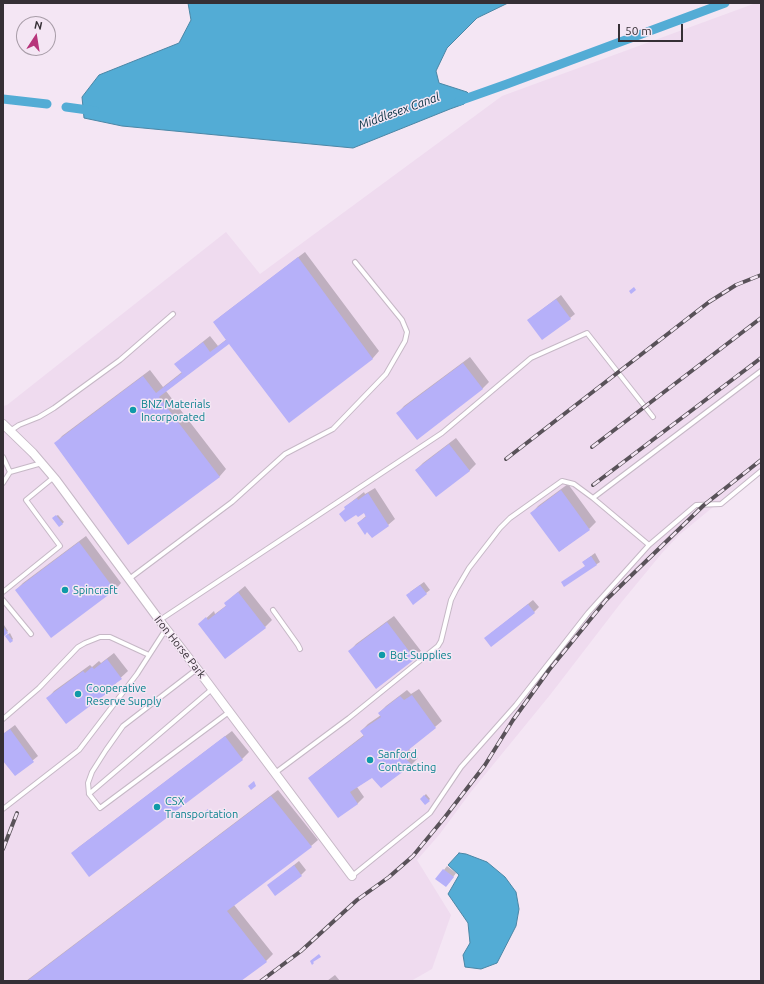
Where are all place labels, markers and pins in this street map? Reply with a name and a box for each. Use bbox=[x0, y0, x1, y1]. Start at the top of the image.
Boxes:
place label: BNZ Materials Incorporated bbox=[141, 397, 210, 423]
marker: BNZ Materials Incorporated bbox=[128, 405, 138, 415]
place label: Spincraft bbox=[73, 583, 118, 597]
marker: Spincraft bbox=[60, 585, 70, 595]
place label: Bgt Supplies bbox=[390, 648, 451, 662]
marker: Bgt Supplies bbox=[377, 650, 387, 660]
place label: Cooperative Reserve Supply bbox=[86, 681, 161, 707]
marker: Cooperative Reserve Supply bbox=[73, 689, 83, 699]
place label: Sanford Contracting bbox=[378, 747, 436, 773]
marker: Sanford Contracting bbox=[365, 755, 375, 765]
place label: CSX Transportation bbox=[165, 794, 238, 820]
marker: CSX Transportation bbox=[152, 802, 162, 812]

